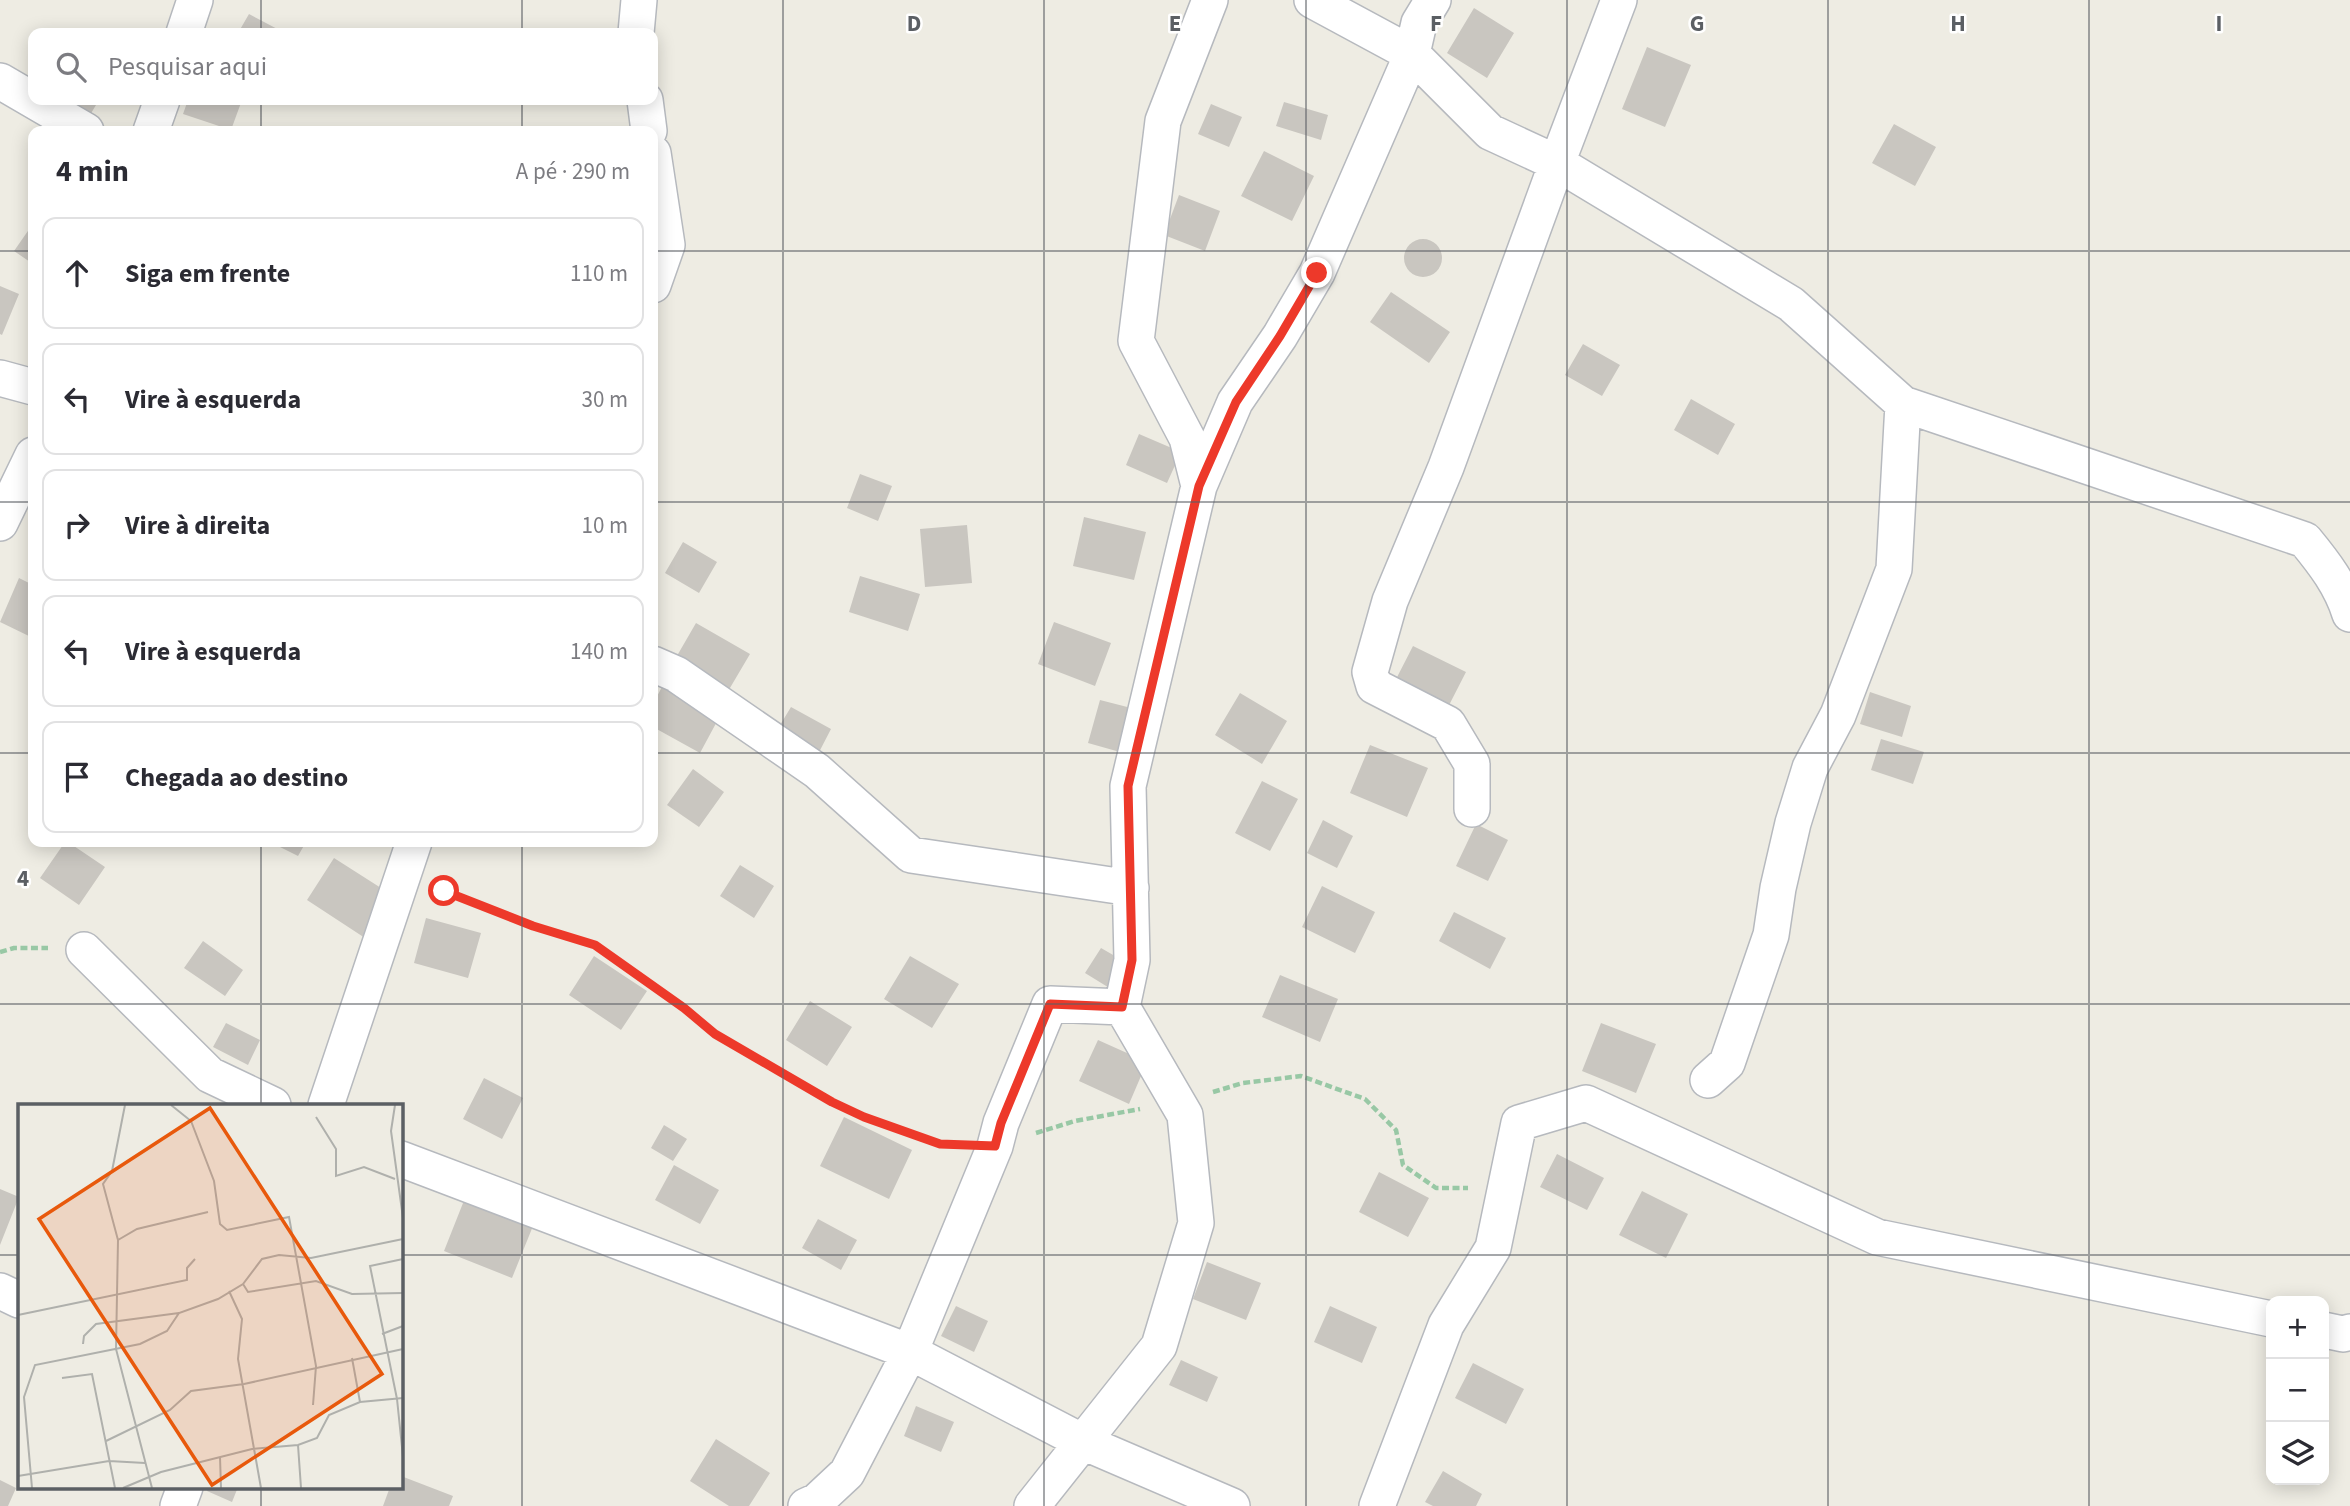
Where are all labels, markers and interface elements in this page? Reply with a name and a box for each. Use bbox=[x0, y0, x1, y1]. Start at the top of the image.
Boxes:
text: D bbox=[907, 7, 921, 40]
text: E bbox=[1169, 7, 1181, 40]
text: F bbox=[1430, 7, 1442, 40]
text: G bbox=[1690, 7, 1704, 40]
text: H bbox=[1950, 7, 1966, 40]
text: I bbox=[2216, 7, 2222, 40]
search box bbox=[28, 28, 658, 105]
icon: search bbox=[52, 48, 90, 86]
text: Pesquisar aqui bbox=[108, 48, 267, 85]
text: 4 min bbox=[56, 150, 129, 193]
text: A pé · 290 m bbox=[516, 155, 630, 188]
icon: ahead bbox=[58, 254, 96, 292]
text: Siga em frente bbox=[125, 255, 290, 292]
text: 110 m bbox=[570, 257, 628, 290]
route end bbox=[1301, 257, 1332, 288]
icon: left bbox=[58, 380, 96, 418]
text: Vire à esquerda bbox=[125, 381, 301, 418]
text: 30 m bbox=[581, 383, 628, 416]
icon: right bbox=[58, 506, 96, 544]
text: Vire à direita bbox=[125, 507, 270, 544]
text: 10 m bbox=[581, 509, 628, 542]
icon: left bbox=[58, 632, 96, 670]
text: Vire à esquerda bbox=[125, 633, 301, 670]
text: 140 m bbox=[570, 635, 628, 668]
icon: arrive bbox=[58, 758, 96, 796]
text: Chegada ao destino bbox=[125, 759, 348, 796]
text: 4 bbox=[17, 862, 29, 895]
route start bbox=[428, 875, 459, 906]
inset map bbox=[18, 1104, 402, 1488]
map controls bbox=[2266, 1296, 2329, 1485]
button: + bbox=[2266, 1296, 2329, 1359]
button: − bbox=[2266, 1359, 2329, 1422]
button: layers bbox=[2266, 1422, 2329, 1485]

